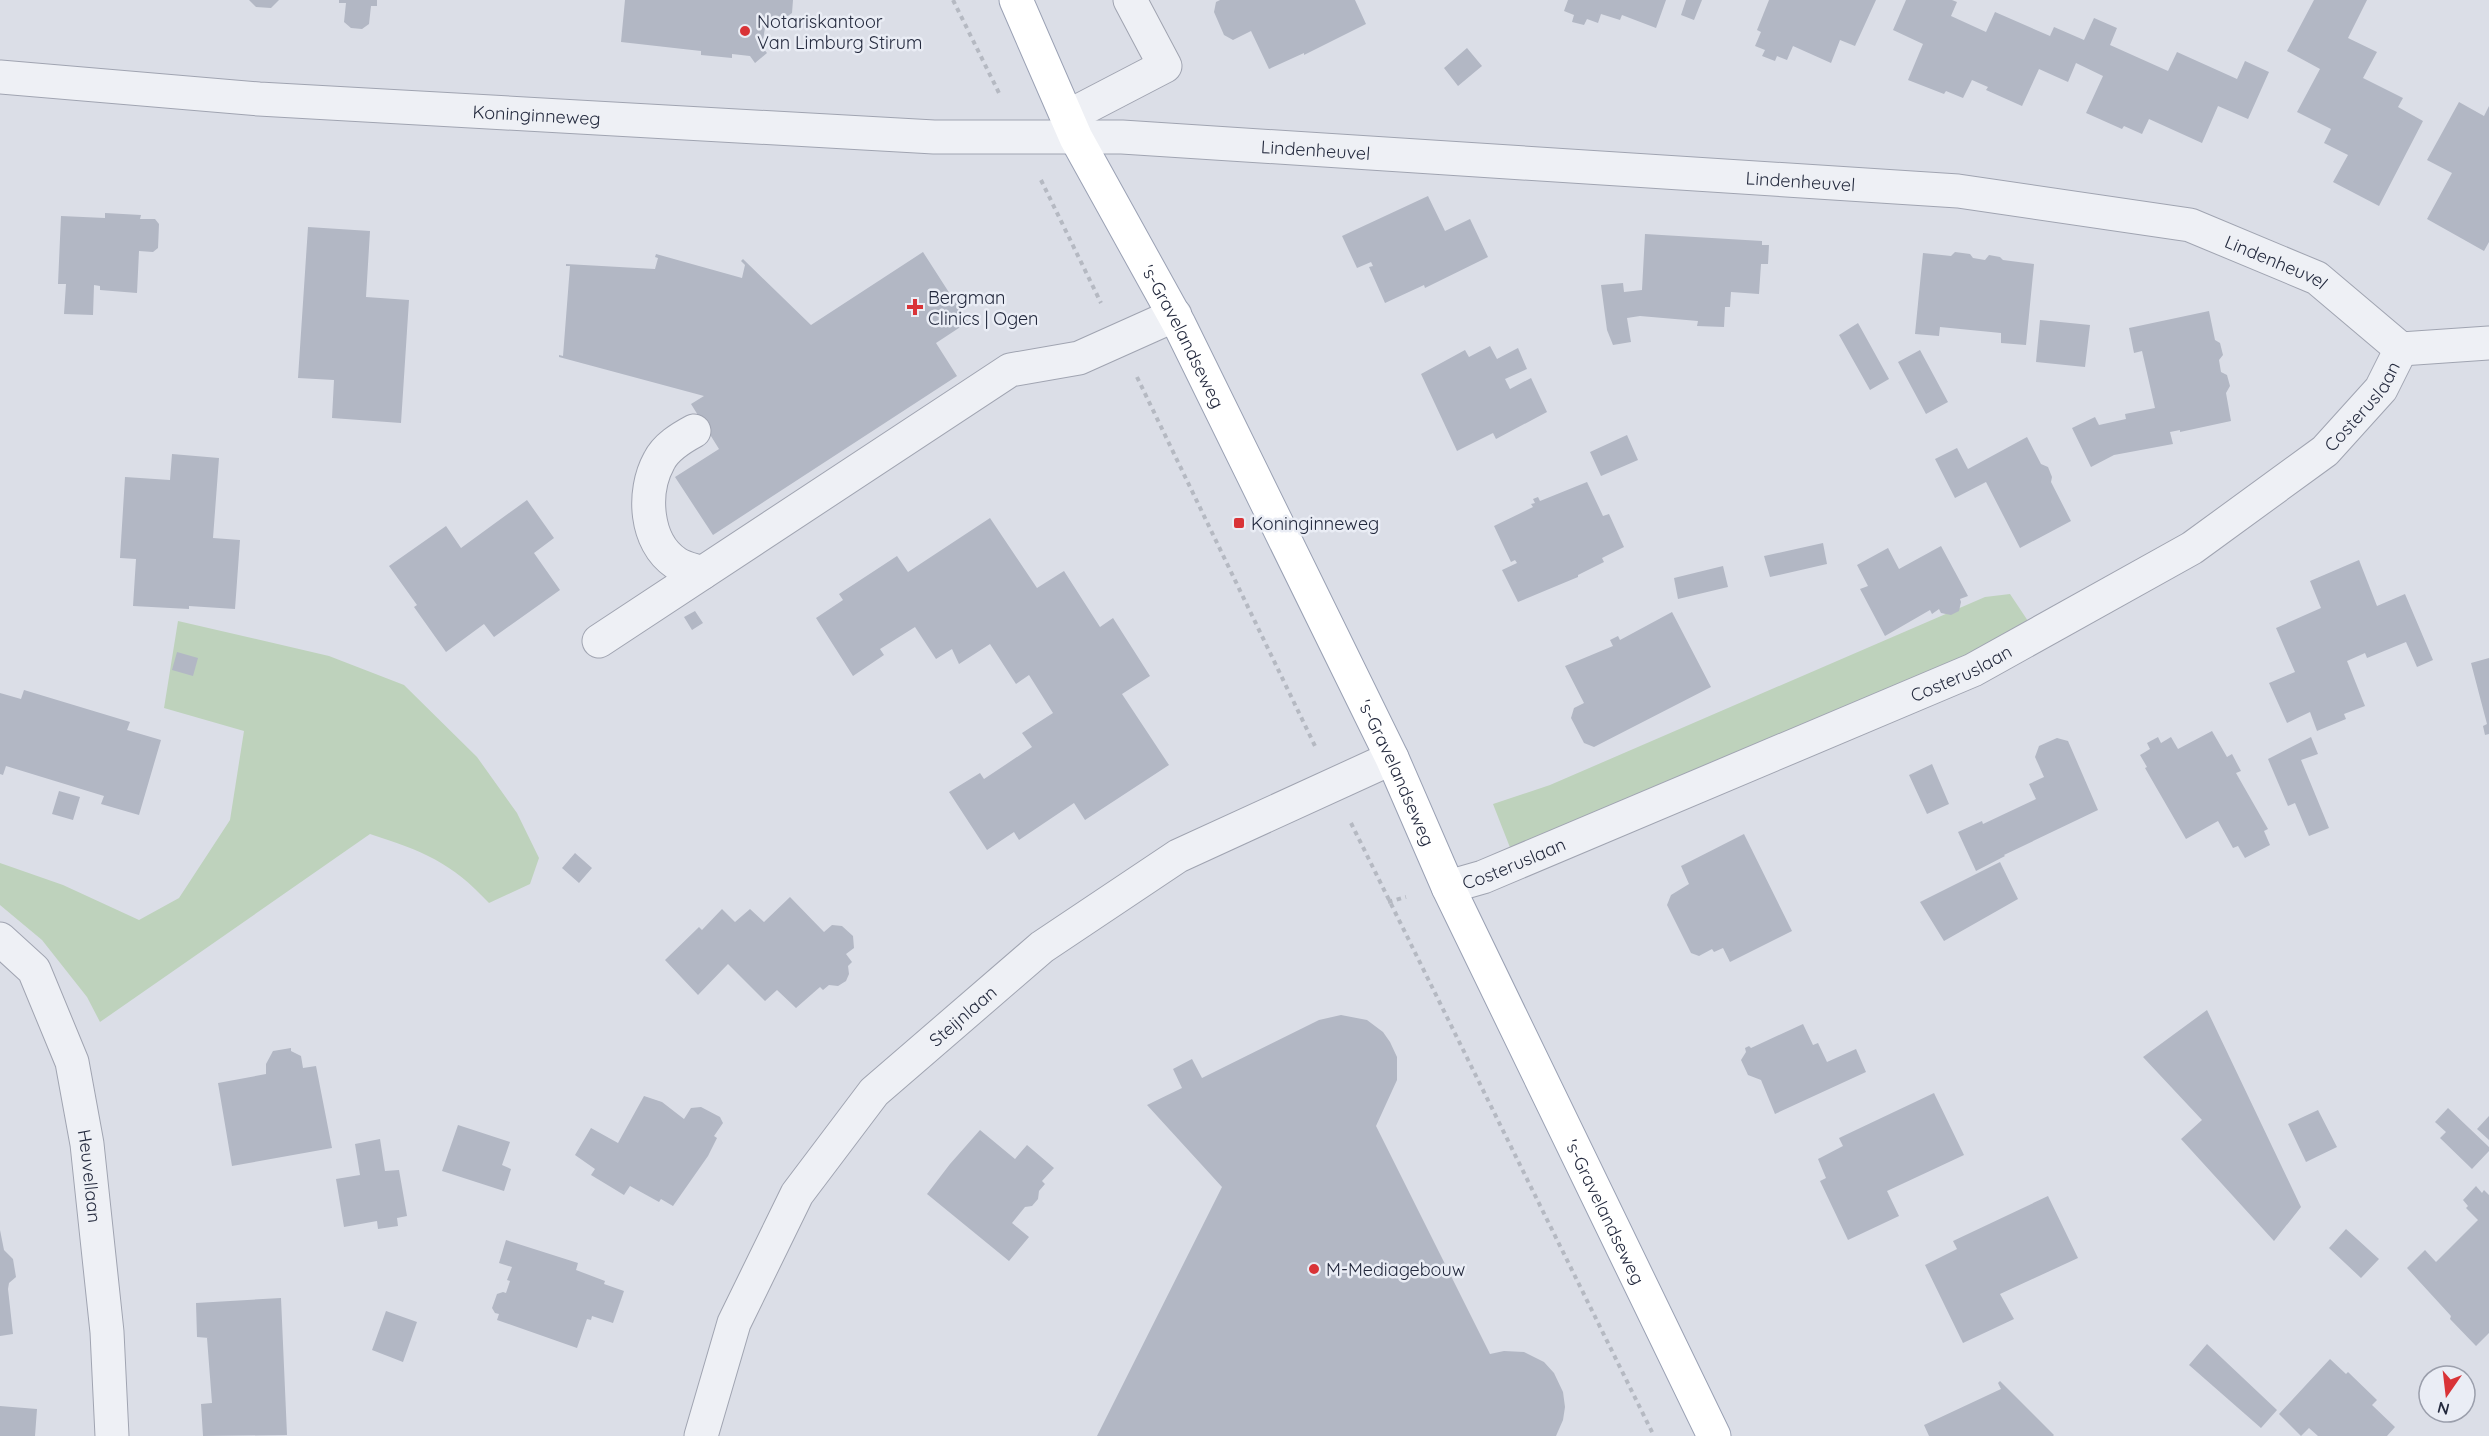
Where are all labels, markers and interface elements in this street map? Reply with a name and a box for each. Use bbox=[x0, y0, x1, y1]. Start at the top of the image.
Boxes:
place label: Notariskantoor Van Limburg Stirum bbox=[757, 10, 922, 54]
marker: Notariskantoor Van Limburg Stirum bbox=[738, 24, 752, 38]
street label: Koninginneweg bbox=[472, 100, 601, 130]
street label: Lindenheuvel bbox=[1260, 134, 1371, 165]
street label: Lindenheuvel bbox=[1745, 166, 1856, 196]
street label: Lindenheuvel bbox=[2221, 229, 2333, 294]
street label: 's-Gravelandseweg bbox=[1137, 260, 1230, 412]
place label: Bergman Clinics | Ogen bbox=[928, 286, 1039, 330]
marker: Bergman Clinics | Ogen bbox=[906, 298, 924, 316]
street label: Costeruslaan bbox=[2319, 357, 2405, 456]
place label: Koninginneweg bbox=[1251, 512, 1379, 535]
marker: Koninginneweg bbox=[1232, 516, 1246, 530]
street label: Costeruslaan bbox=[1907, 639, 2016, 707]
street label: 's-Gravelandseweg bbox=[1354, 696, 1440, 849]
street label: Costeruslaan bbox=[1460, 832, 1569, 894]
street label: Steijnlaan bbox=[924, 980, 1001, 1051]
street label: Heuvellaan bbox=[73, 1127, 107, 1224]
street label: 's-Gravelandseweg bbox=[1560, 1135, 1650, 1288]
place label: M-Mediagebouw bbox=[1326, 1258, 1465, 1281]
marker: M-Mediagebouw bbox=[1307, 1262, 1321, 1276]
north arrow bbox=[2417, 1364, 2477, 1424]
text: N bbox=[2435, 1397, 2451, 1420]

